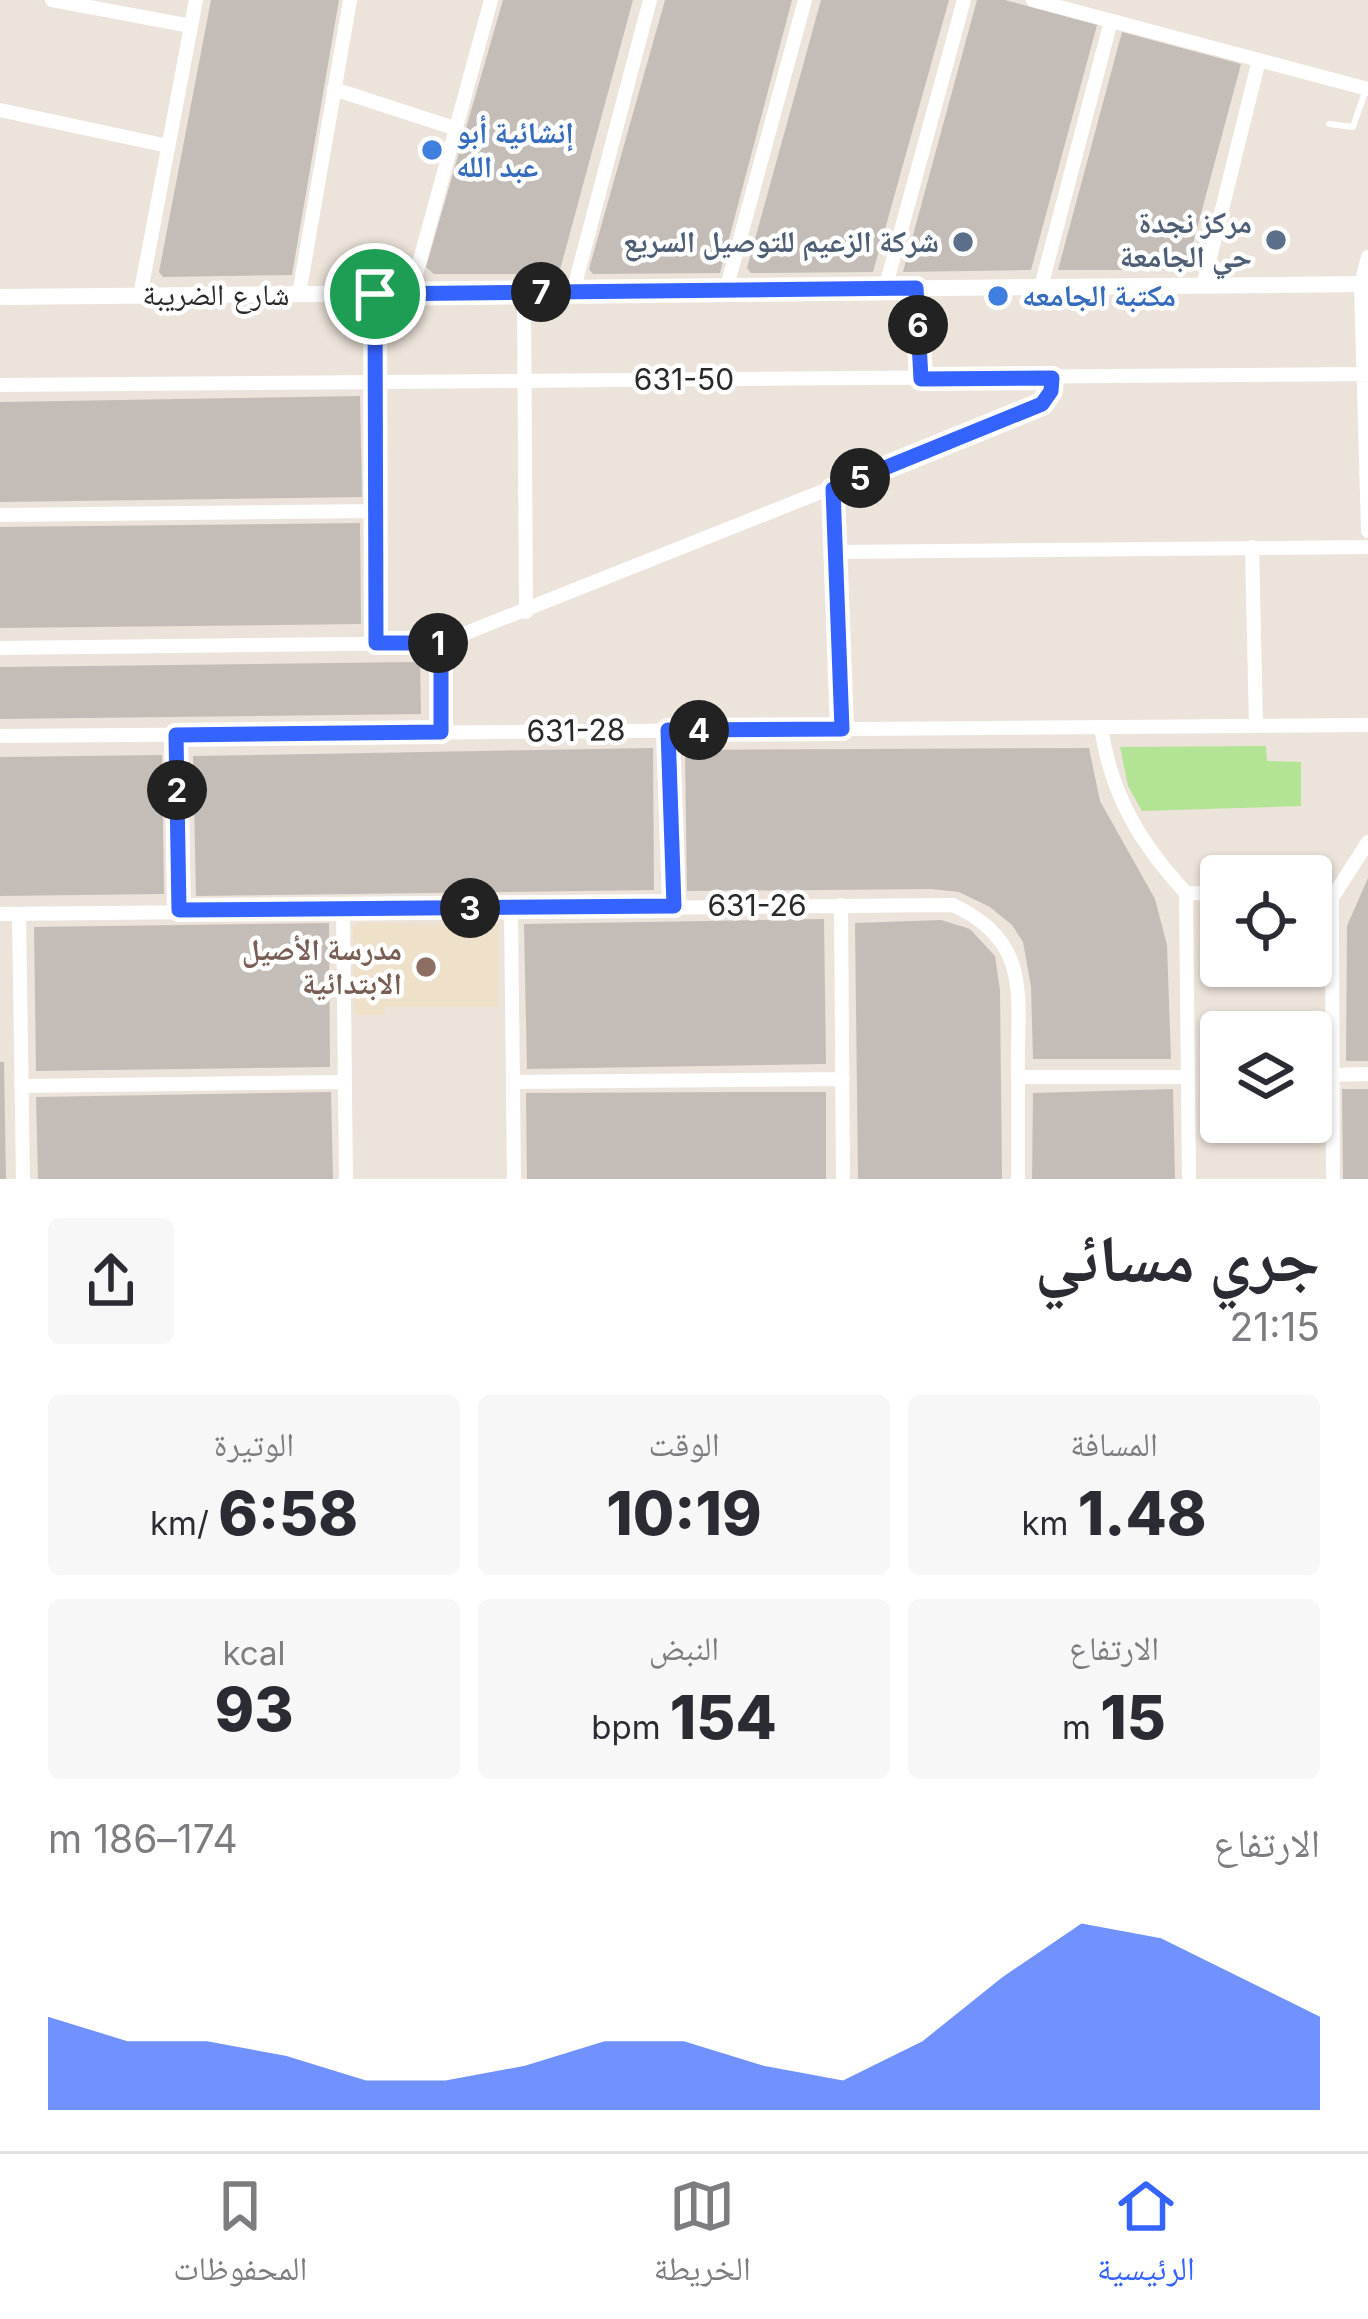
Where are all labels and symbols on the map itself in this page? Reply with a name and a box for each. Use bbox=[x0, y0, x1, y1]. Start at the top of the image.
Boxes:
place label: إنشائية أبو عبد الله bbox=[456, 114, 574, 184]
marker: إنشائية أبو عبد الله bbox=[419, 137, 445, 163]
place label: مركز نجدة حي الجامعة bbox=[1120, 204, 1252, 280]
place label: شركة الزعيم للتوصيل السريع bbox=[623, 223, 939, 262]
marker: مركز نجدة حي الجامعة bbox=[1263, 227, 1289, 253]
marker: شركة الزعيم للتوصيل السريع bbox=[950, 229, 976, 255]
pin bbox=[324, 243, 426, 345]
pin: 7 bbox=[511, 262, 571, 322]
street label: شارع الضريبة bbox=[142, 276, 290, 314]
place label: مكتبة الجامعه bbox=[1022, 277, 1176, 313]
marker: مكتبة الجامعه bbox=[985, 283, 1011, 309]
pin: 6 bbox=[888, 295, 948, 355]
street label: 631-50 bbox=[634, 361, 734, 397]
pin: 5 bbox=[830, 448, 890, 508]
pin: 1 bbox=[408, 613, 468, 673]
pin: 4 bbox=[669, 700, 729, 760]
street label: 631-28 bbox=[526, 711, 626, 749]
pin: 2 bbox=[147, 760, 207, 820]
pin: 3 bbox=[440, 878, 500, 938]
street label: 631-26 bbox=[707, 887, 807, 923]
place label: مدرسة الأصيل الابتدائية bbox=[242, 931, 402, 1001]
marker: مدرسة الأصيل الابتدائية bbox=[413, 954, 439, 980]

